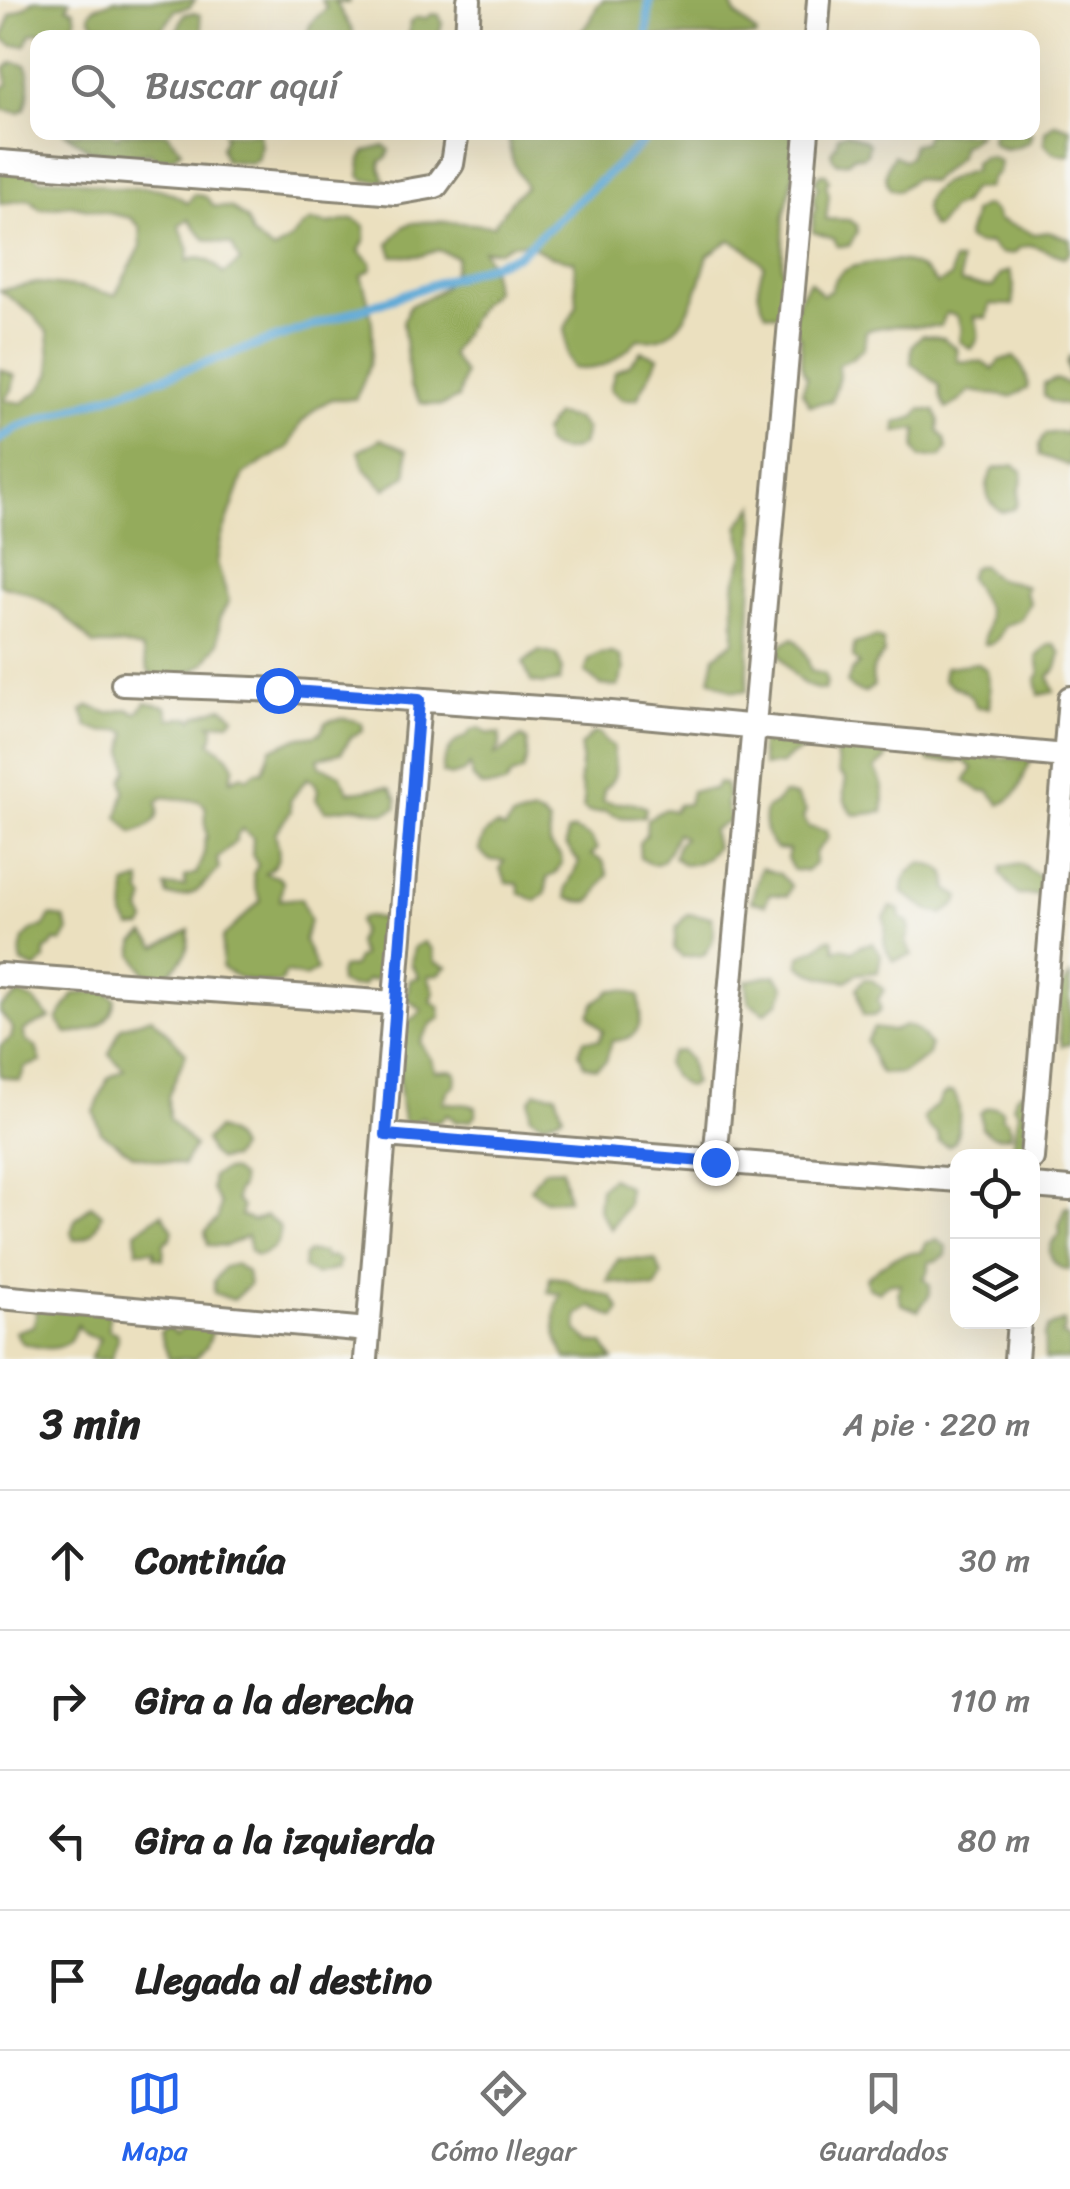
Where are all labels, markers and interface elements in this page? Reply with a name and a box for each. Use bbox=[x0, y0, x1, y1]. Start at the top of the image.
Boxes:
search box bbox=[30, 30, 1040, 140]
text: Buscar aquí bbox=[145, 52, 339, 119]
icon: search bbox=[65, 58, 120, 113]
route start bbox=[256, 668, 302, 714]
route end bbox=[693, 1140, 739, 1186]
map controls bbox=[950, 1149, 1040, 1329]
button: locate bbox=[950, 1149, 1040, 1239]
button: layers bbox=[950, 1239, 1040, 1329]
text: 3 min bbox=[40, 1387, 140, 1461]
text: A pie · 220 m bbox=[843, 1396, 1030, 1453]
text: Continúa bbox=[135, 1527, 286, 1594]
text: 30 m bbox=[959, 1532, 1030, 1589]
icon: ahead bbox=[40, 1533, 95, 1588]
text: Gira a la derecha bbox=[135, 1667, 414, 1734]
text: 110 m bbox=[949, 1672, 1030, 1729]
icon: right bbox=[40, 1673, 95, 1728]
text: Gira a la izquierda bbox=[135, 1807, 435, 1874]
text: 80 m bbox=[958, 1812, 1030, 1869]
icon: left bbox=[40, 1813, 95, 1868]
text: Llegada al destino bbox=[135, 1947, 432, 2014]
icon: arrive bbox=[40, 1953, 95, 2008]
tab: Mapa bbox=[122, 2066, 188, 2175]
tab: Cómo llegar bbox=[431, 2066, 576, 2175]
tab: Guardados bbox=[820, 2066, 948, 2175]

